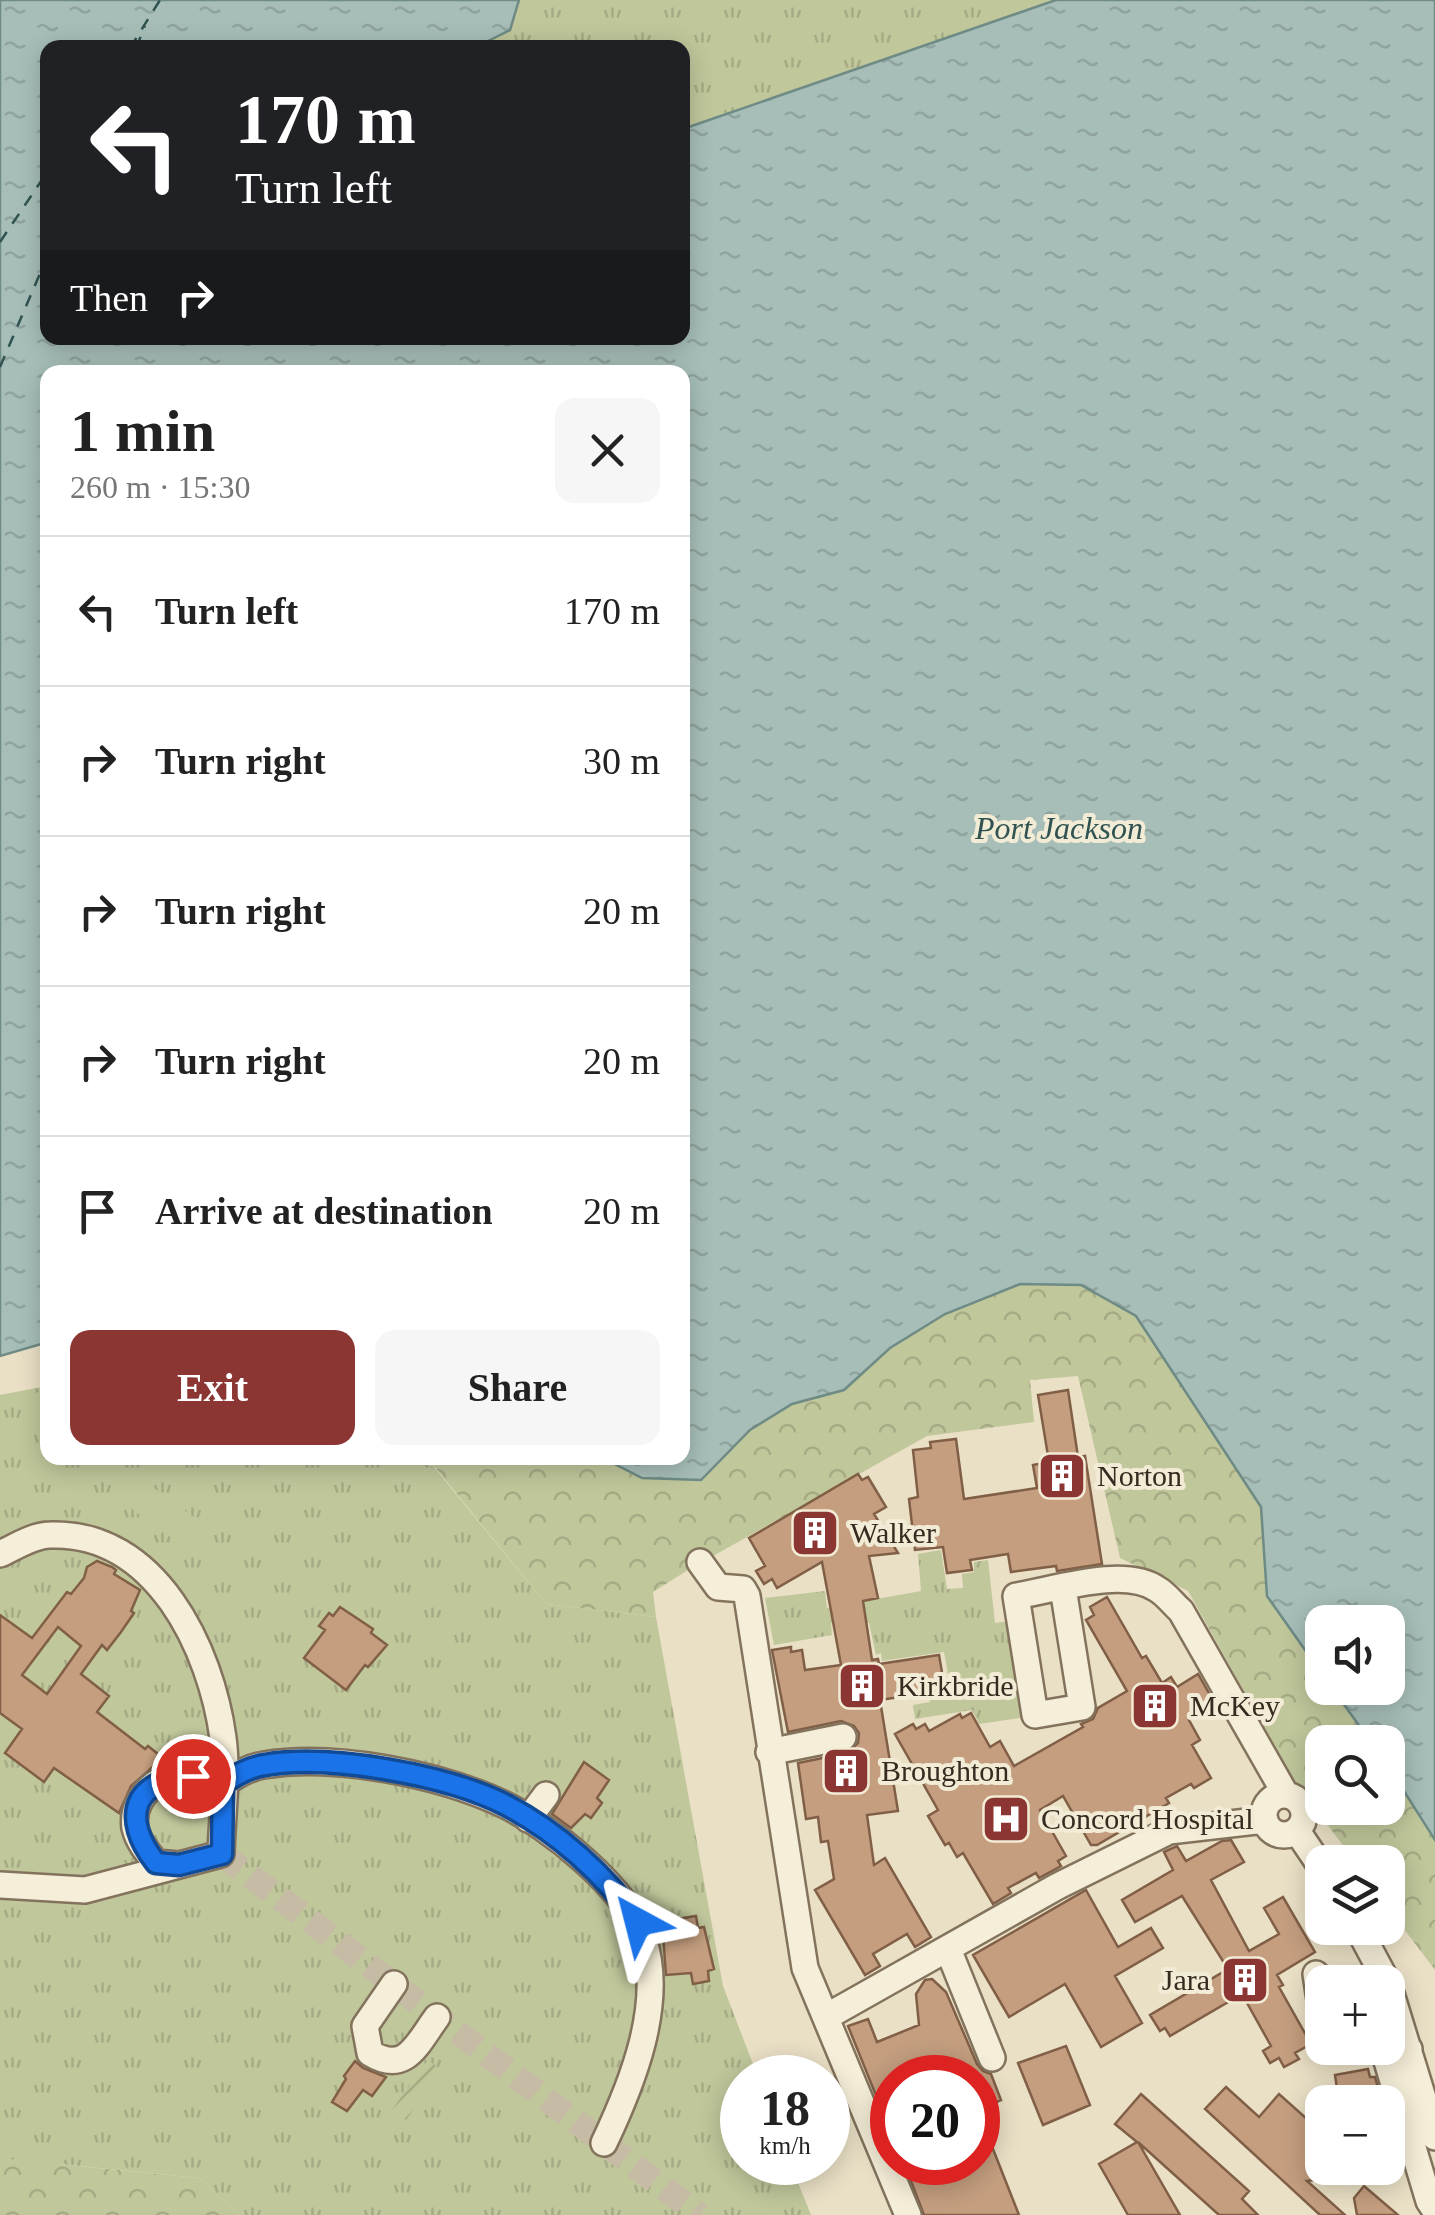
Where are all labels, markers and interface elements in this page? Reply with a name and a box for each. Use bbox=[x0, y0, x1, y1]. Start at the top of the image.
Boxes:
icon: left bbox=[70, 80, 200, 210]
text: 170 m bbox=[235, 81, 416, 158]
text: Turn left bbox=[235, 163, 392, 213]
icon: right bbox=[168, 270, 223, 325]
text: Then bbox=[70, 277, 148, 319]
text: 1 min bbox=[70, 398, 215, 464]
button: close bbox=[555, 398, 660, 503]
text: 260 m · 15:30 bbox=[70, 469, 250, 505]
icon: left bbox=[70, 584, 125, 639]
text: Turn left bbox=[155, 590, 298, 632]
text: 170 m bbox=[564, 590, 660, 632]
icon: right bbox=[70, 734, 125, 789]
text: Turn right bbox=[155, 740, 326, 782]
text: 30 m bbox=[583, 740, 660, 782]
water label: Port Jackson bbox=[974, 810, 1143, 846]
icon: right bbox=[70, 884, 125, 939]
text: Turn right bbox=[155, 890, 326, 932]
text: 20 m bbox=[583, 890, 660, 932]
icon: right bbox=[70, 1034, 125, 1089]
text: Turn right bbox=[155, 1040, 326, 1082]
text: 20 m bbox=[583, 1040, 660, 1082]
icon: arrive bbox=[70, 1184, 125, 1239]
text: Arrive at destination bbox=[155, 1190, 493, 1232]
text: 20 m bbox=[583, 1190, 660, 1232]
button: Exit bbox=[70, 1330, 355, 1445]
button: Share bbox=[375, 1330, 660, 1445]
building icon: Norton bbox=[1036, 1450, 1088, 1502]
place label: Norton bbox=[1097, 1459, 1182, 1492]
building icon: Walker bbox=[789, 1507, 841, 1559]
place label: Walker bbox=[850, 1516, 936, 1549]
map controls bbox=[1305, 1605, 1405, 2185]
button: sound bbox=[1305, 1605, 1405, 1705]
building icon: Kirkbride bbox=[836, 1660, 888, 1712]
place label: Kirkbride bbox=[897, 1669, 1014, 1702]
building icon: McKey bbox=[1129, 1680, 1181, 1732]
place label: McKey bbox=[1190, 1689, 1280, 1722]
button: search bbox=[1305, 1725, 1405, 1825]
pin bbox=[151, 1734, 236, 1819]
building icon: Broughton bbox=[820, 1745, 872, 1797]
icon: arrive bbox=[166, 1749, 221, 1804]
place label: Broughton bbox=[881, 1754, 1009, 1787]
hospital icon: Concord Hospital bbox=[980, 1793, 1032, 1845]
place label: Concord Hospital bbox=[1041, 1802, 1253, 1835]
button: layers bbox=[1305, 1845, 1405, 1945]
position arrow bbox=[586, 1870, 690, 1974]
building icon: Jara bbox=[1219, 1954, 1271, 2006]
place label: Jara bbox=[1162, 1963, 1210, 1996]
button: + bbox=[1305, 1965, 1405, 2065]
speed limit sign: 20 bbox=[870, 2055, 1000, 2185]
text: 18 bbox=[760, 2080, 810, 2136]
button: − bbox=[1305, 2085, 1405, 2185]
text: km/h bbox=[759, 2132, 811, 2159]

